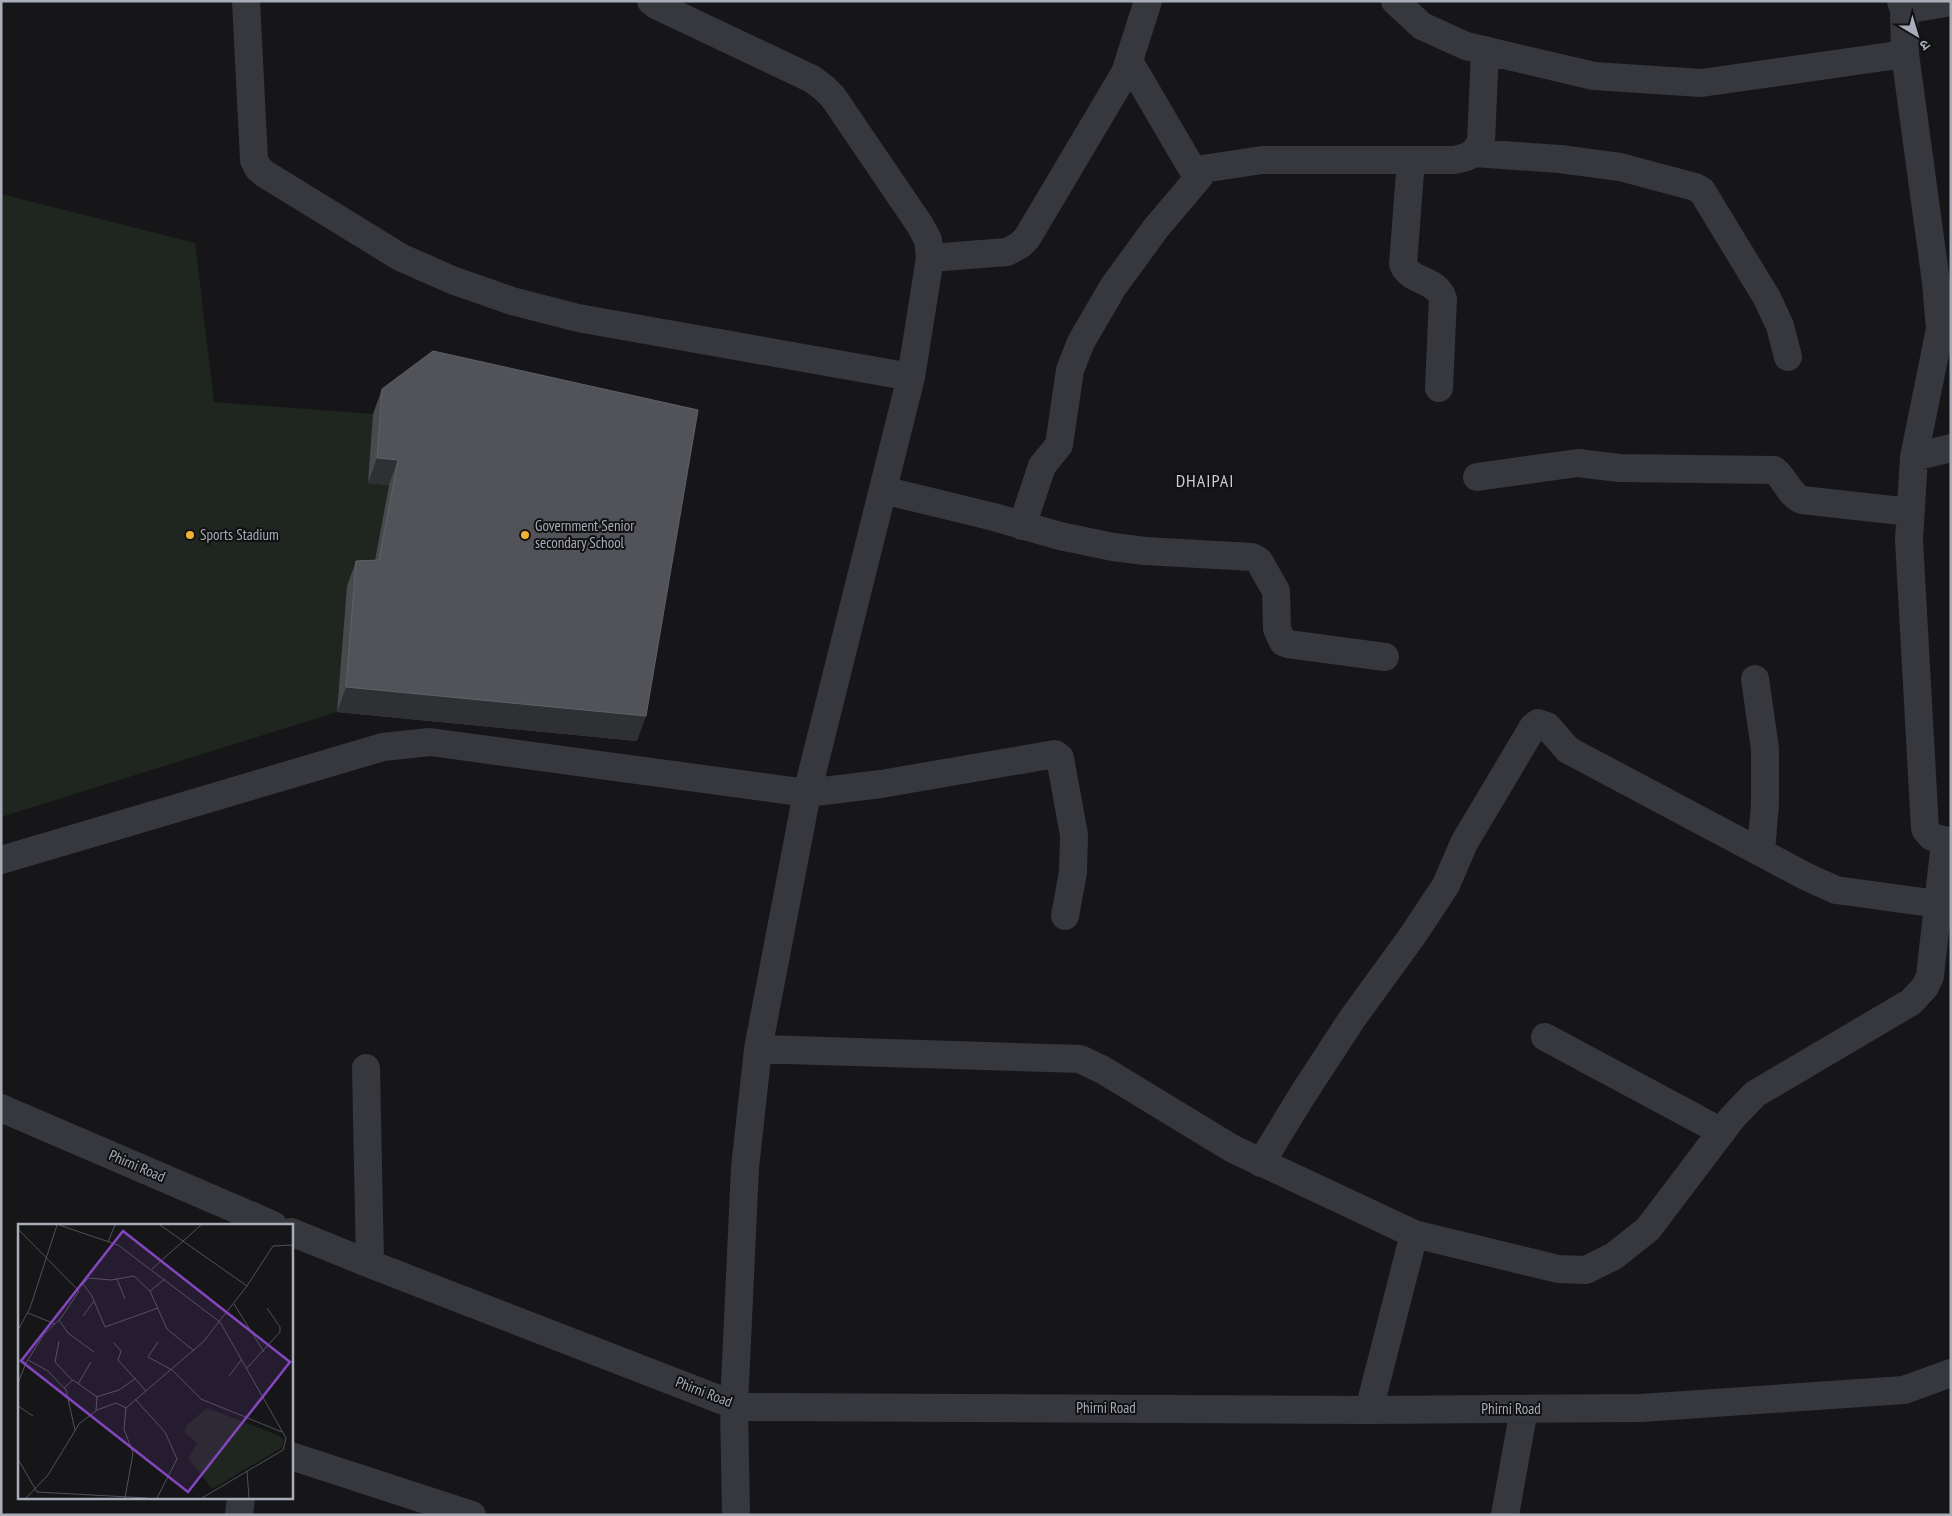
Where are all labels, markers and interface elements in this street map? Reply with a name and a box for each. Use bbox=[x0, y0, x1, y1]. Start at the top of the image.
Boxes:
north arrow bbox=[1892, 10, 1942, 60]
text: उ bbox=[1916, 36, 1934, 55]
district label: DHAIPAI bbox=[1176, 469, 1234, 492]
place label: Government Senior secondary School bbox=[535, 516, 635, 552]
place label: Sports Stadium bbox=[200, 525, 279, 544]
marker: Sports Stadium bbox=[184, 529, 196, 541]
marker: Government Senior secondary School bbox=[519, 529, 531, 541]
street label: Phirni Road bbox=[106, 1145, 168, 1186]
inset map bbox=[18, 1224, 292, 1498]
street label: Phirni Road bbox=[673, 1372, 735, 1411]
street label: Phirni Road bbox=[1076, 1398, 1136, 1417]
street label: Phirni Road bbox=[1481, 1399, 1541, 1418]

